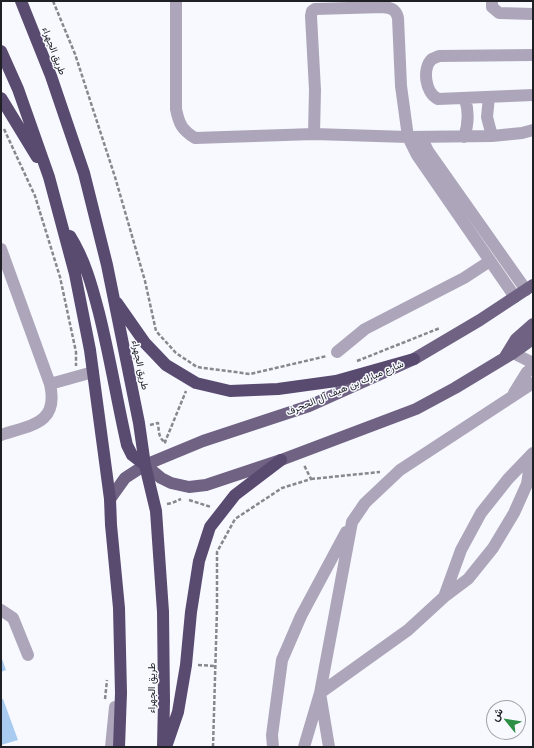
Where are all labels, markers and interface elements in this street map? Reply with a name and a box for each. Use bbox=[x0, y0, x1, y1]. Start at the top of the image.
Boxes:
street label: طريق الجهراء bbox=[39, 25, 69, 77]
street label: طريق الجهراء bbox=[129, 339, 151, 391]
street label: شارع مبارك بن هيف آل الحجرف bbox=[285, 358, 405, 418]
street label: طريق الجهراء bbox=[146, 663, 158, 713]
north arrow bbox=[486, 700, 526, 740]
text: ش bbox=[487, 705, 506, 724]

